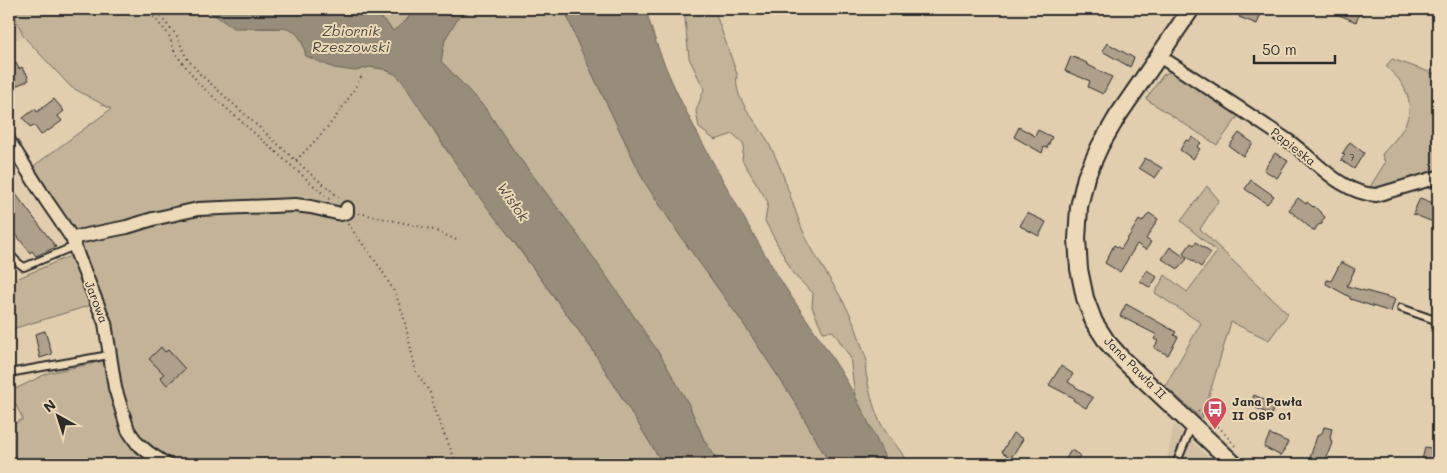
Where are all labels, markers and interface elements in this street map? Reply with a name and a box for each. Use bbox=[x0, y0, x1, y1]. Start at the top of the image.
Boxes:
water label: Zbiornik Rzeszowski bbox=[312, 21, 391, 56]
scale bar bbox=[1254, 32, 1336, 64]
text: 50 m bbox=[1262, 39, 1297, 59]
street label: Papieska bbox=[1268, 124, 1319, 169]
house number: 7 bbox=[1349, 150, 1355, 164]
water label: Wisłok bbox=[493, 178, 534, 225]
street label: Jarowa bbox=[82, 278, 112, 325]
street label: Jana Pawła II bbox=[1101, 333, 1170, 402]
north arrow bbox=[32, 390, 82, 440]
place label: Jana Pawła II OSP 01 bbox=[1232, 393, 1302, 423]
text: N bbox=[39, 395, 60, 416]
bus stop icon: Jana Pawła II OSP 01 bbox=[1202, 396, 1228, 430]

